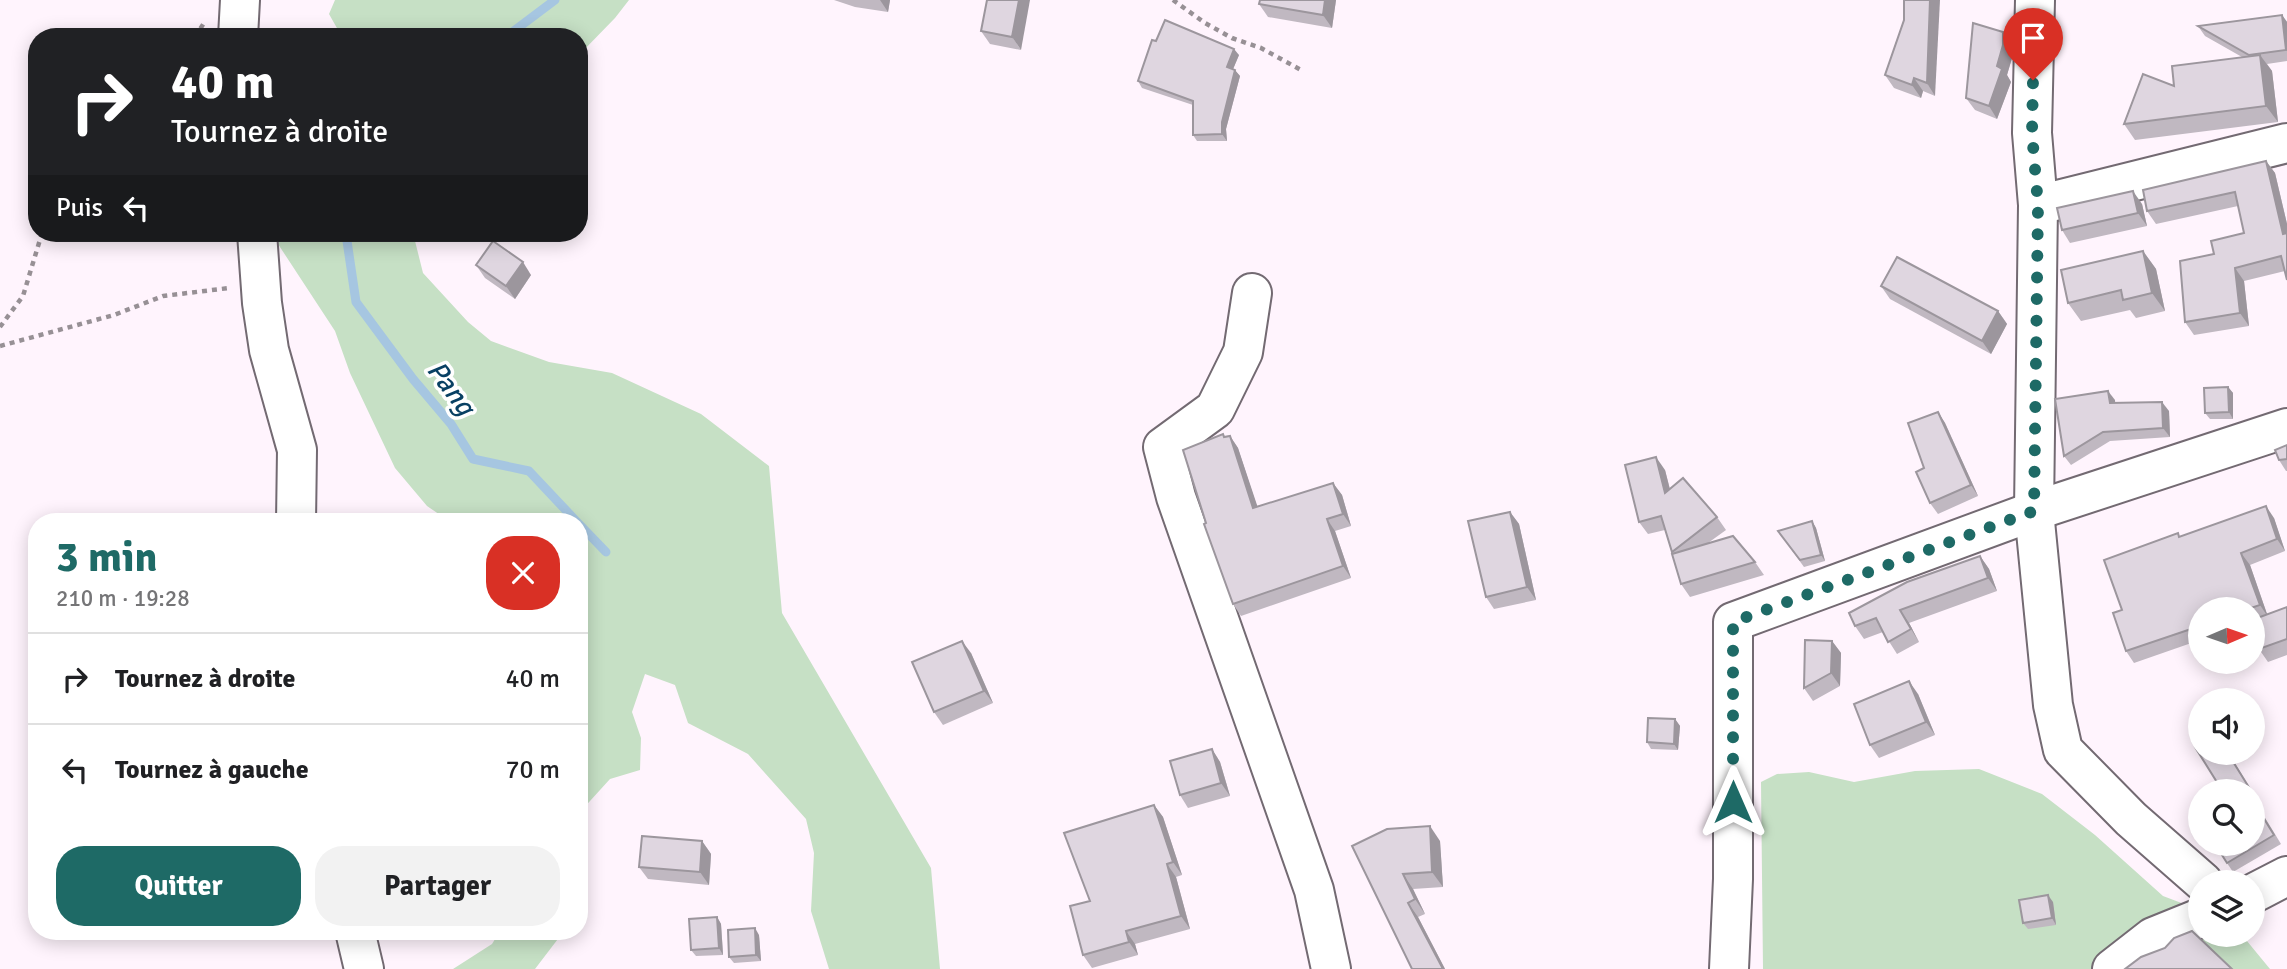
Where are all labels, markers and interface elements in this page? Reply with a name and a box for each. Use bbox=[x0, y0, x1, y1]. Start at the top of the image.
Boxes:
pin bbox=[2003, 8, 2063, 80]
icon: arrive bbox=[2014, 19, 2052, 57]
text: 40 m bbox=[171, 52, 274, 112]
icon: right bbox=[56, 56, 147, 147]
text: Tournez à droite bbox=[171, 112, 388, 151]
icon: left bbox=[117, 189, 155, 227]
text: Puis bbox=[56, 192, 103, 224]
water label: Pang bbox=[420, 354, 484, 424]
text: 3 min bbox=[56, 532, 157, 583]
button: close bbox=[486, 536, 560, 610]
text: 210 m · 19:28 bbox=[56, 584, 190, 613]
north arrow bbox=[2188, 597, 2264, 674]
map controls bbox=[2188, 597, 2265, 947]
icon: right bbox=[56, 660, 94, 698]
text: Tournez à droite bbox=[115, 663, 295, 695]
text: 40 m bbox=[505, 663, 560, 695]
button: sound bbox=[2188, 688, 2265, 765]
icon: left bbox=[56, 751, 94, 789]
text: Tournez à gauche bbox=[115, 754, 309, 786]
text: 70 m bbox=[505, 754, 560, 786]
position arrow bbox=[1696, 765, 1770, 839]
button: search bbox=[2188, 779, 2265, 856]
button: Quitter bbox=[56, 846, 301, 926]
button: Partager bbox=[315, 846, 560, 926]
button: layers bbox=[2188, 870, 2265, 947]

